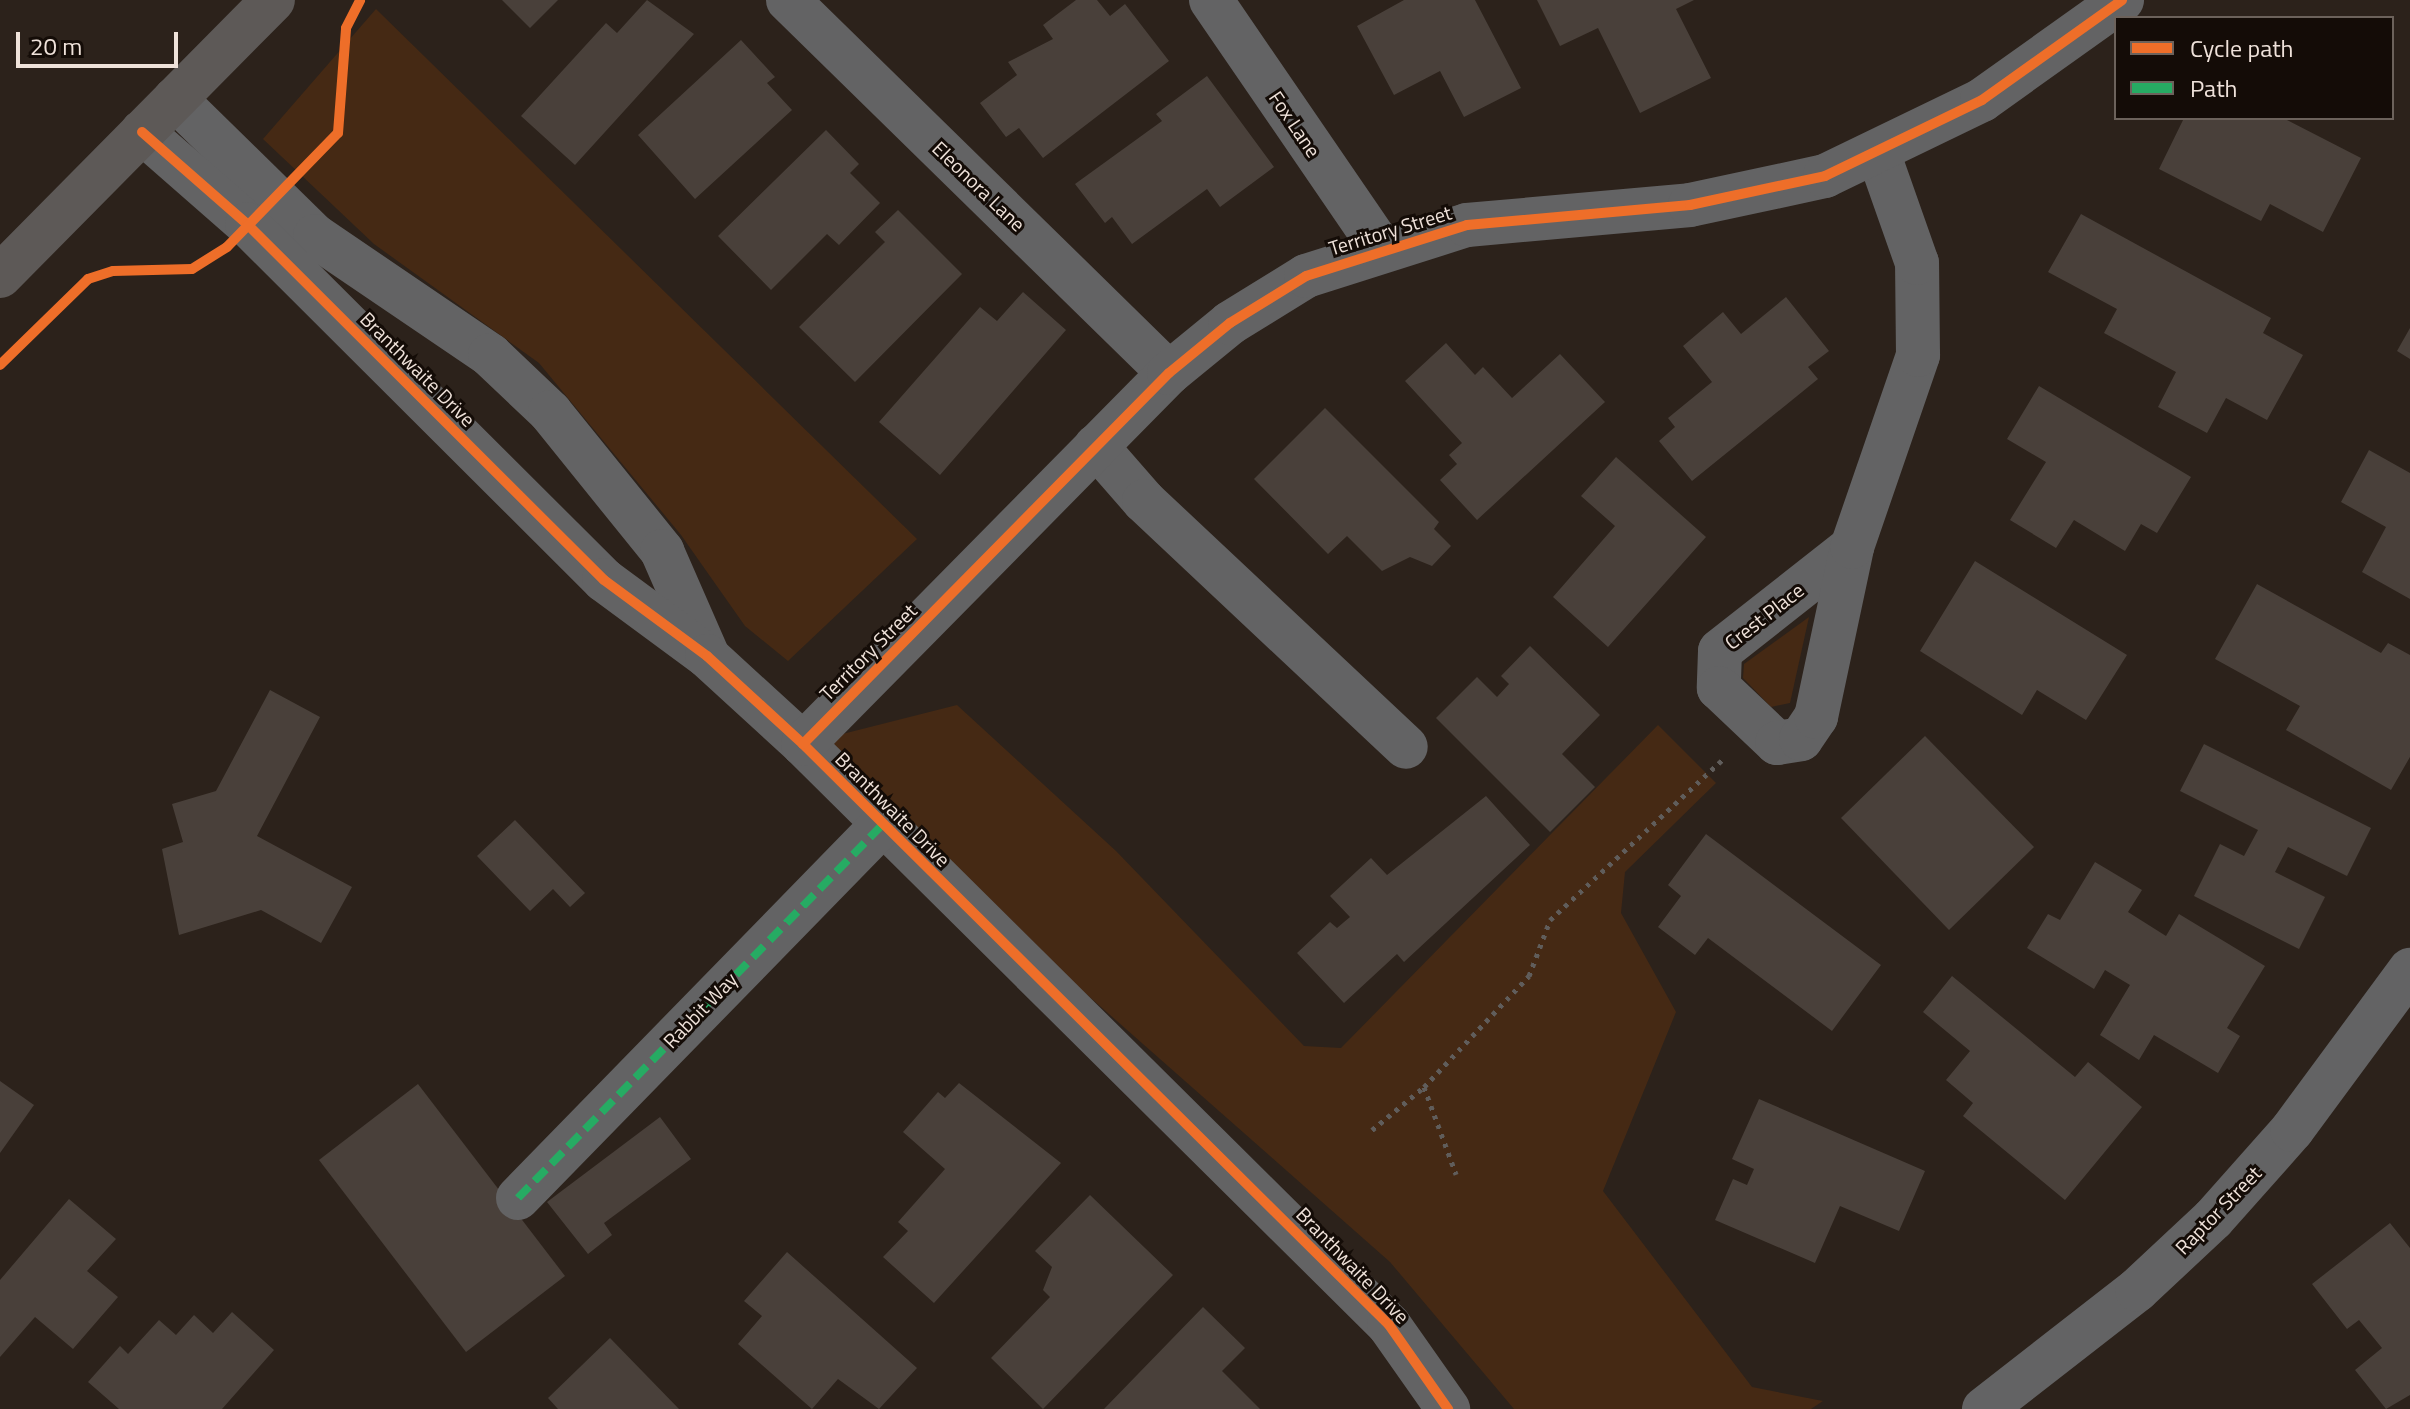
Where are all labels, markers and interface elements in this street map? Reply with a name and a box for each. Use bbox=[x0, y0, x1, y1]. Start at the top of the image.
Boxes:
scale bar bbox=[20, 16, 182, 66]
legend bbox=[2114, 16, 2394, 120]
text: 20 m bbox=[30, 28, 82, 64]
text: Cycle path bbox=[2190, 30, 2293, 66]
text: Path bbox=[2190, 70, 2237, 106]
street label: Fox Lane bbox=[1264, 86, 1326, 162]
street label: Eleonora Lane bbox=[928, 136, 1030, 236]
street label: Territory Street bbox=[1326, 200, 1454, 260]
street label: Branthwaite Drive bbox=[356, 307, 480, 431]
street label: Crest Place bbox=[1720, 578, 1808, 654]
street label: Territory Street bbox=[815, 599, 921, 705]
street label: Branthwaite Drive bbox=[831, 747, 955, 871]
street label: Rabbit Way bbox=[658, 967, 742, 1053]
street label: Raptor Street bbox=[2170, 1161, 2266, 1259]
street label: Branthwaite Drive bbox=[1291, 1202, 1415, 1328]

